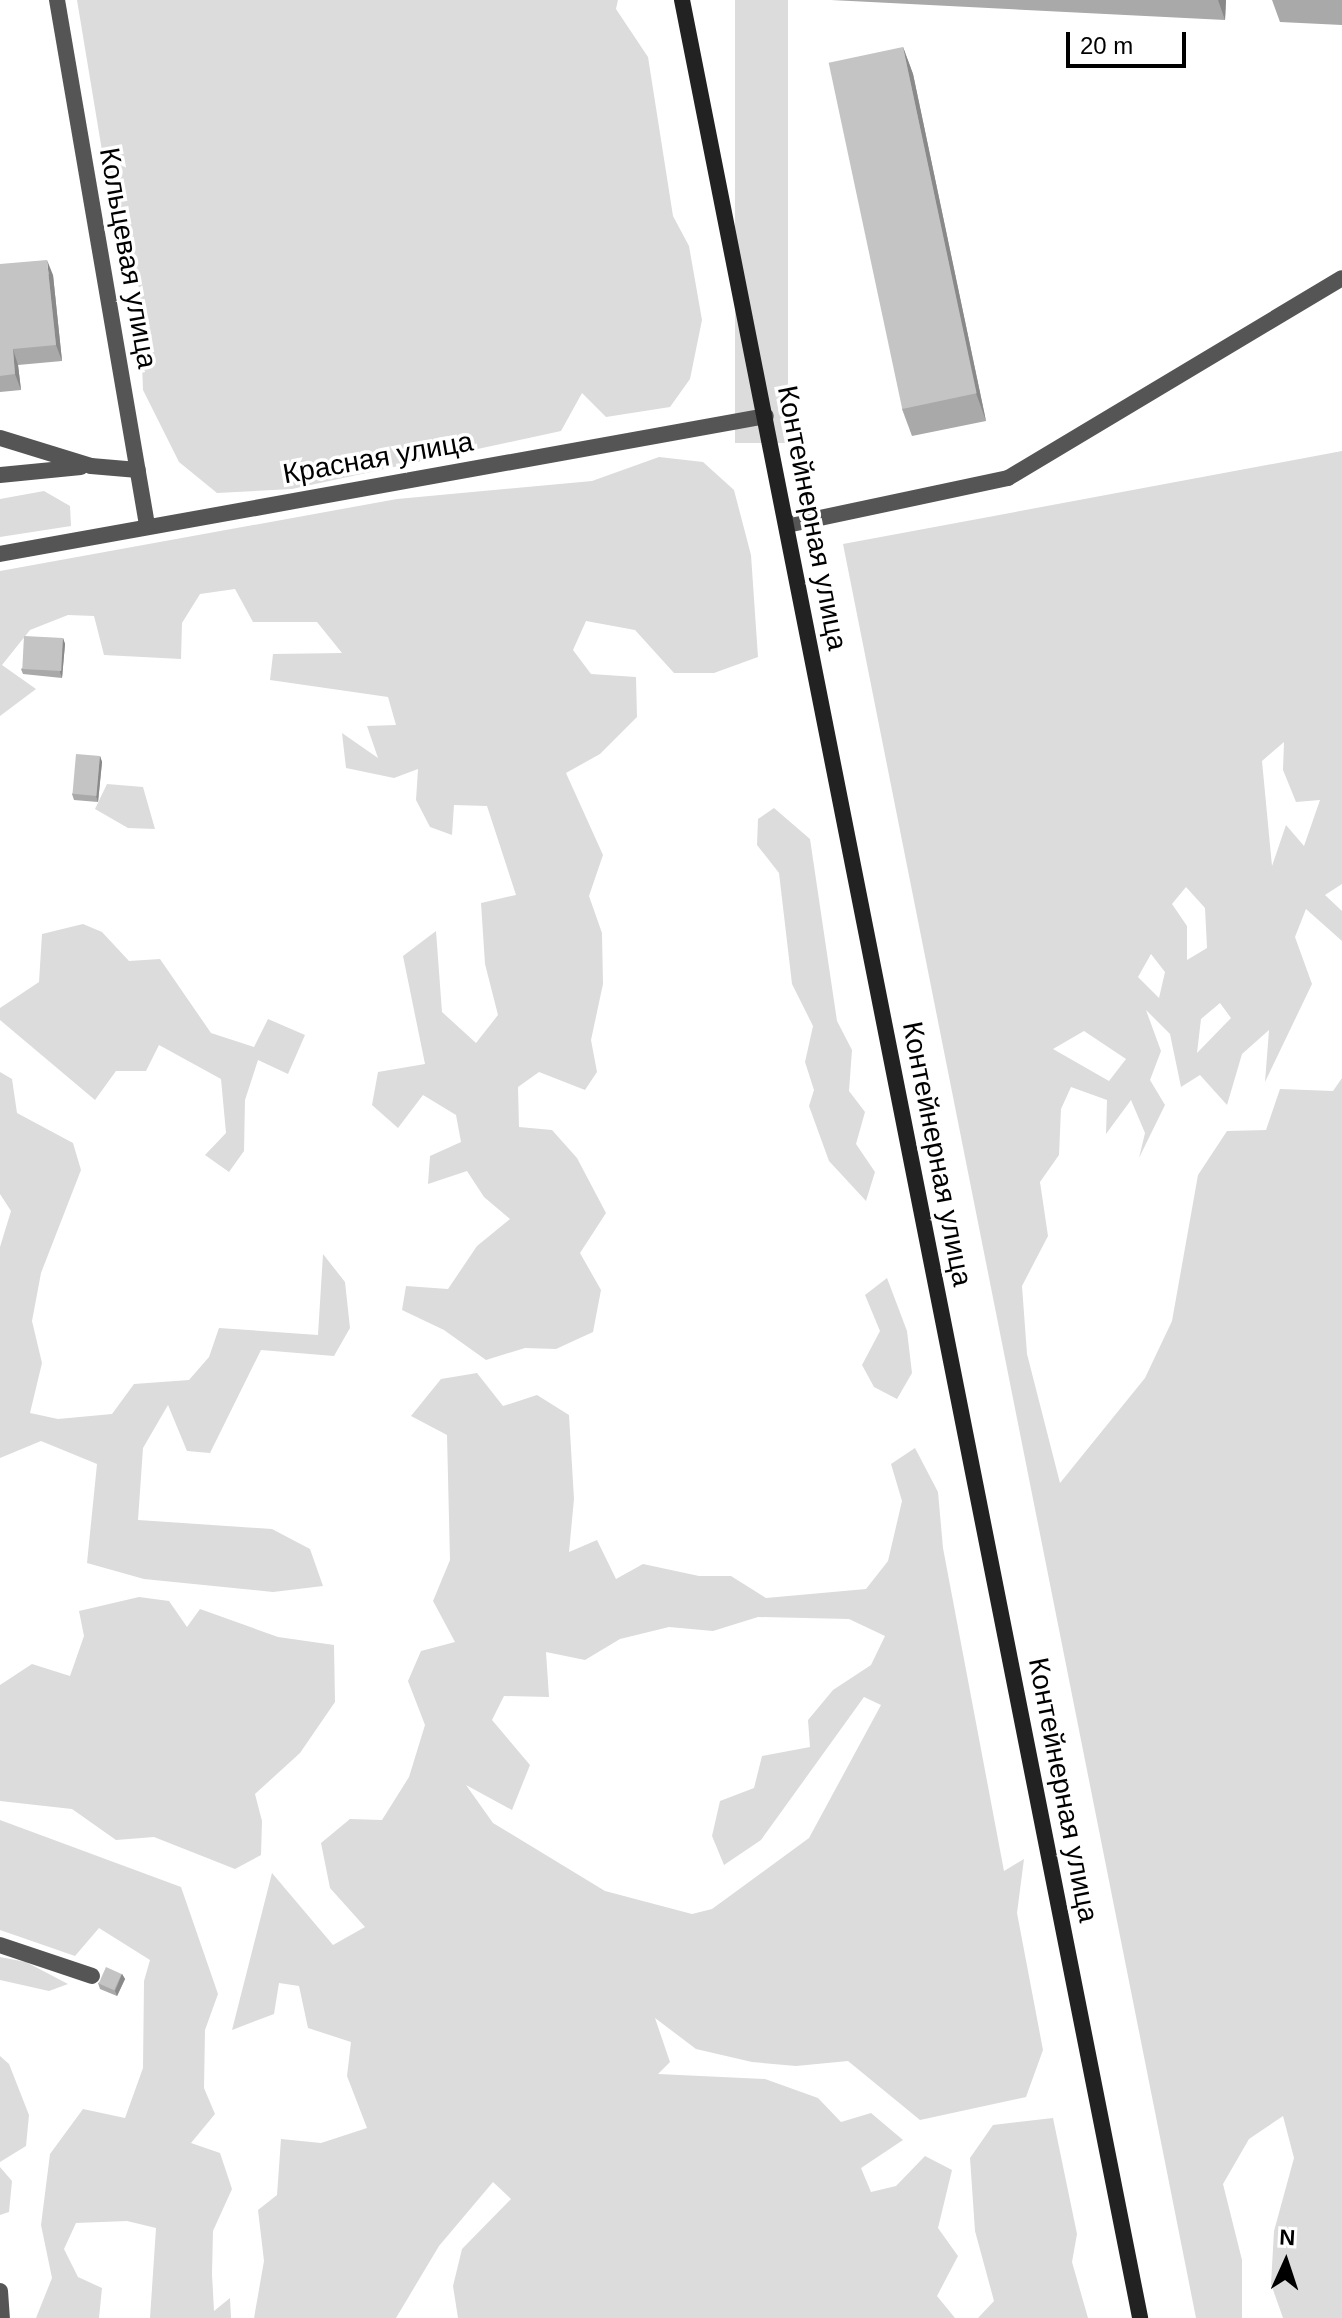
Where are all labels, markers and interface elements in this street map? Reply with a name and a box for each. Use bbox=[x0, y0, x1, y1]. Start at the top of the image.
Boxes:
scale bar bbox=[1070, 16, 1190, 66]
text: 20 m bbox=[1080, 32, 1133, 59]
street label: Кольцевая улица bbox=[92, 145, 164, 371]
street label: Контейнерная улица bbox=[770, 383, 854, 653]
street label: Красная улица bbox=[280, 425, 476, 491]
street label: Контейнерная улица bbox=[895, 1019, 979, 1289]
street label: Контейнерная улица bbox=[1021, 1655, 1105, 1925]
north arrow bbox=[1246, 2222, 1326, 2302]
text: N bbox=[1279, 2225, 1296, 2250]

